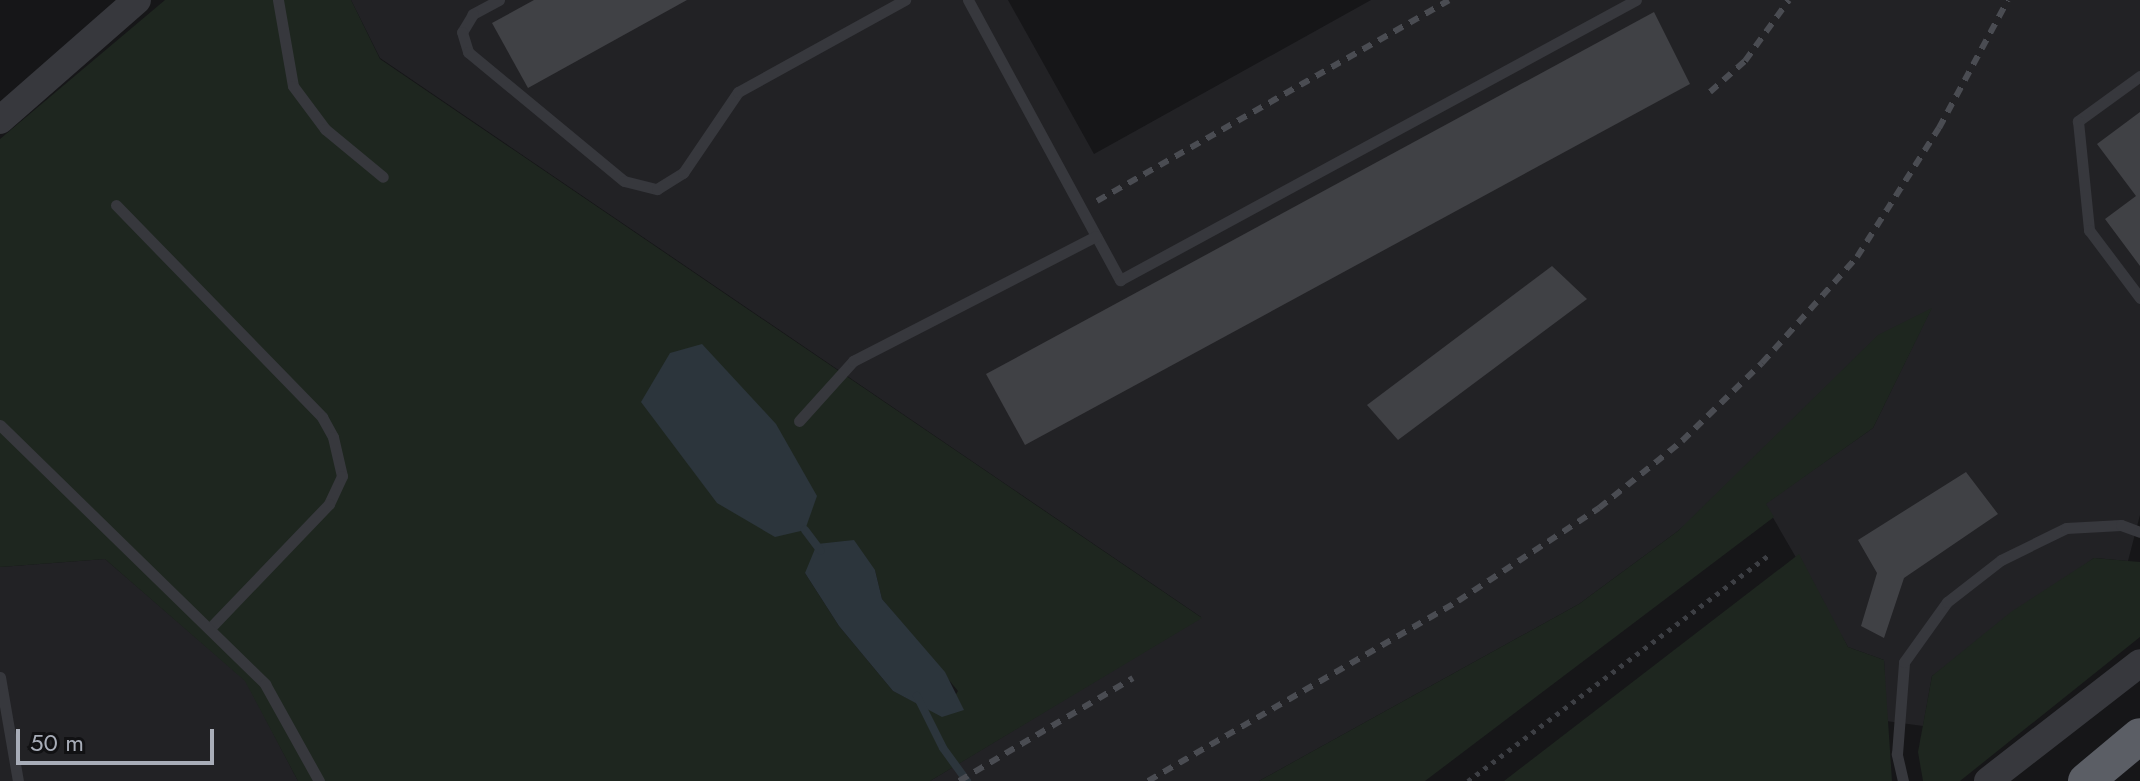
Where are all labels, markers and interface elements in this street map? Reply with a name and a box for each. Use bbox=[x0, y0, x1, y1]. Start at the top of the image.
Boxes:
scale bar bbox=[20, 713, 218, 763]
text: 50 m bbox=[30, 725, 84, 760]

